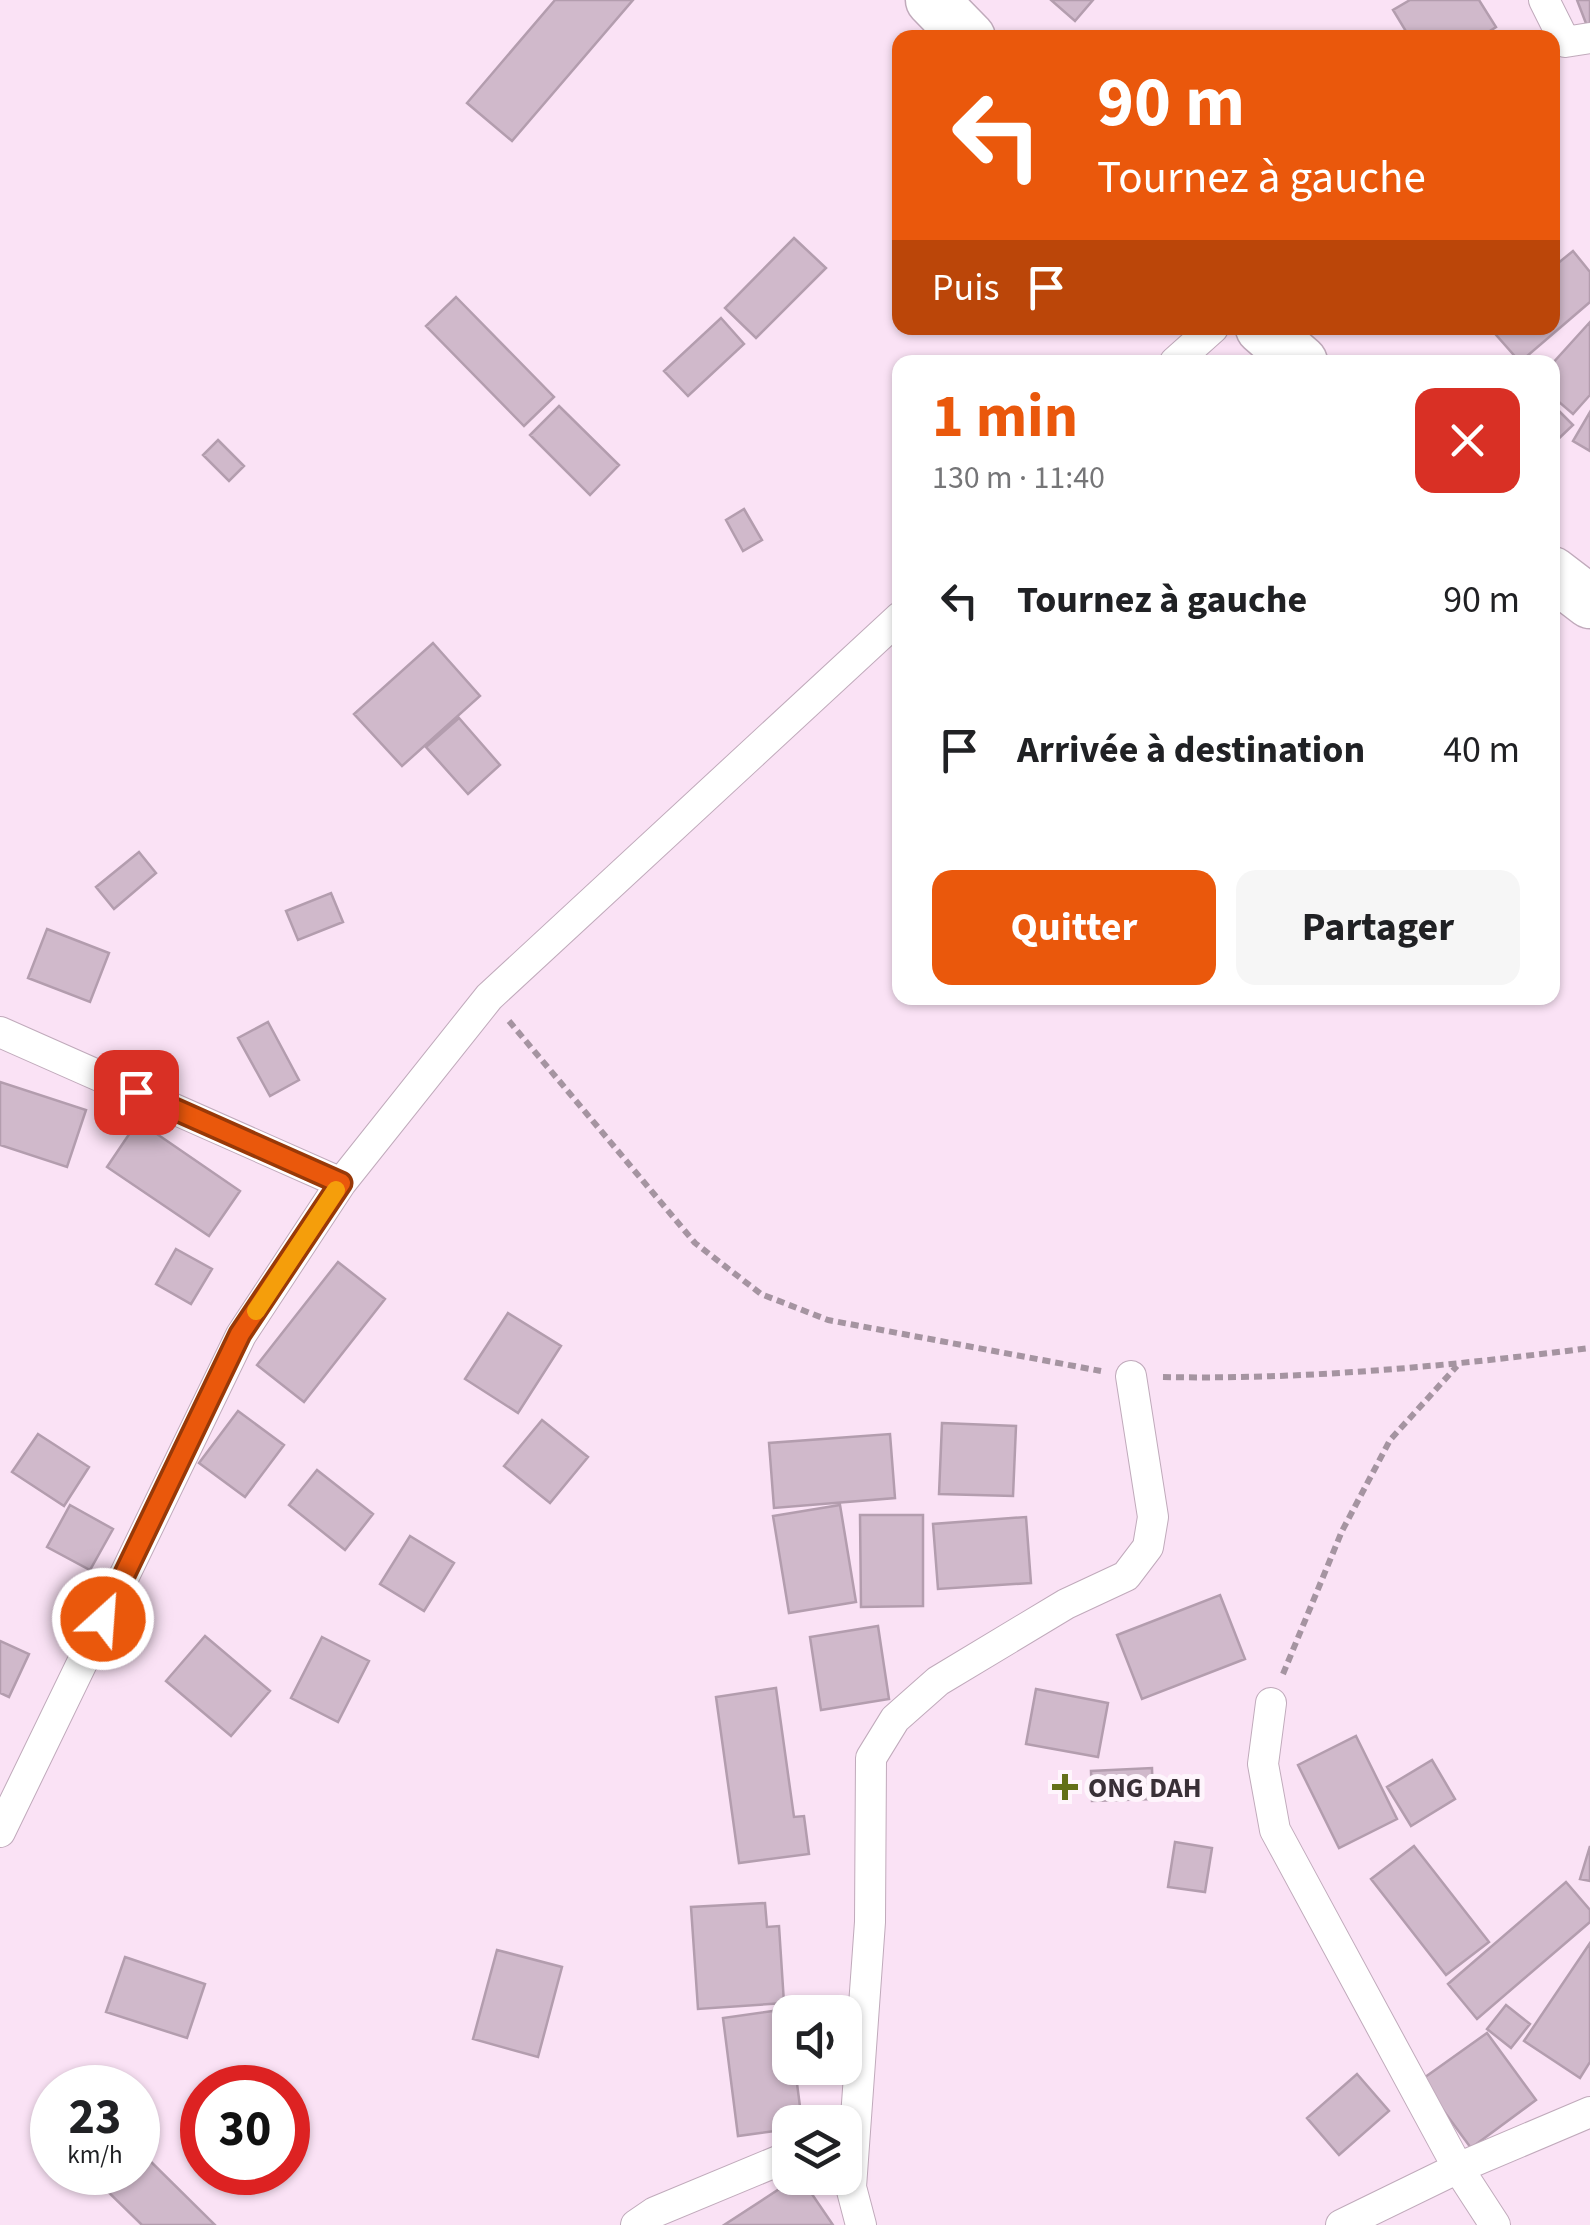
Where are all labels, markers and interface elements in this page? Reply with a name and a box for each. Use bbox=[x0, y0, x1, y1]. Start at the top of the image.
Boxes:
text: 90 m bbox=[1097, 53, 1245, 153]
icon: left bbox=[932, 70, 1062, 200]
text: Tournez à gauche bbox=[1097, 146, 1426, 210]
icon: arrive bbox=[1019, 260, 1074, 315]
text: Puis bbox=[932, 261, 999, 315]
text: 1 min bbox=[932, 375, 1078, 460]
button: close bbox=[1415, 388, 1520, 493]
text: 130 m · 11:40 bbox=[932, 455, 1105, 501]
icon: left bbox=[932, 573, 987, 628]
text: Tournez à gauche bbox=[1017, 573, 1307, 627]
text: 90 m bbox=[1443, 573, 1520, 627]
icon: arrive bbox=[932, 723, 987, 778]
text: Arrivée à destination bbox=[1017, 723, 1365, 777]
text: 40 m bbox=[1443, 723, 1520, 777]
button: Quitter bbox=[932, 870, 1216, 985]
button: Partager bbox=[1236, 870, 1520, 985]
pin bbox=[94, 1050, 179, 1135]
icon: arrive bbox=[109, 1065, 164, 1120]
position arrow bbox=[51, 1567, 155, 1671]
place label: ONG DAH bbox=[1088, 1768, 1202, 1808]
marker: ONG DAH bbox=[1052, 1774, 1078, 1800]
map controls bbox=[772, 1995, 862, 2195]
button: sound bbox=[772, 1995, 862, 2085]
speed limit sign: 30 bbox=[180, 2065, 310, 2195]
text: 23 bbox=[69, 2082, 121, 2153]
button: layers bbox=[772, 2105, 862, 2195]
text: km/h bbox=[67, 2137, 123, 2173]

